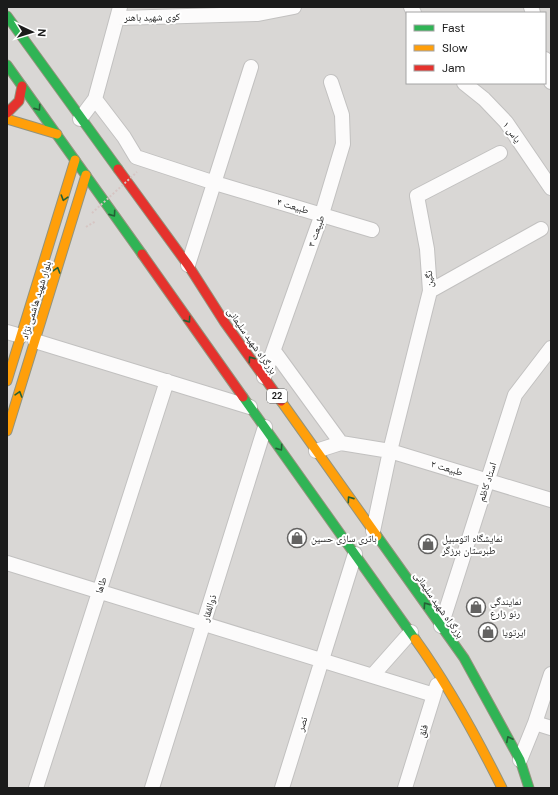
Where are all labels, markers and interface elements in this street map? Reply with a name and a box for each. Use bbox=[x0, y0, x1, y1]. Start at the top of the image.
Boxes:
street label: کوی شهید باهنر bbox=[123, 10, 180, 24]
north arrow bbox=[12, 12, 52, 52]
legend bbox=[406, 12, 546, 84]
text: Fast bbox=[442, 20, 465, 36]
text: N bbox=[35, 28, 49, 37]
text: Slow bbox=[442, 40, 468, 56]
text: Jam bbox=[442, 60, 465, 76]
one-way arrow bbox=[33, 103, 40, 110]
street label: یاس ۱ bbox=[500, 119, 524, 145]
one-way arrow bbox=[60, 194, 69, 201]
street label: طبیعت ۴ bbox=[276, 195, 311, 217]
one-way arrow bbox=[108, 209, 115, 216]
street label: طبیعت ٣ bbox=[305, 213, 328, 249]
street label: بلوار شهید هاشمی نژاد bbox=[18, 259, 54, 341]
one-way arrow bbox=[52, 267, 61, 274]
street label: نگین bbox=[422, 270, 436, 288]
street label: بزرگراه شهید سلیمانی bbox=[224, 305, 280, 377]
one-way arrow bbox=[184, 315, 191, 322]
one-way arrow bbox=[248, 356, 256, 363]
road number: 22 bbox=[267, 389, 287, 403]
one-way arrow bbox=[14, 391, 22, 398]
one-way arrow bbox=[275, 444, 282, 451]
street label: طبیعت ۲ bbox=[430, 457, 465, 479]
street label: استاد کاظم bbox=[475, 461, 500, 504]
one-way arrow bbox=[348, 496, 355, 503]
shop icon: باتری سازی حسین bbox=[286, 527, 308, 549]
place label: باتری سازی حسین bbox=[311, 532, 377, 545]
place label: نمایشگاه اتومبیل طبرستان برزگر bbox=[441, 532, 503, 557]
shop icon: نمایشگاه اتومبیل طبرستان برزگر bbox=[417, 533, 439, 555]
street label: بزرگراه شهید سلیمانی bbox=[411, 569, 467, 641]
street label: طاها bbox=[92, 575, 110, 595]
street label: ذوالفقار bbox=[198, 593, 219, 624]
place label: نمایندگی رنو زارع bbox=[490, 595, 522, 620]
shop icon: نمایندگی رنو زارع bbox=[465, 596, 487, 618]
one-way arrow bbox=[423, 602, 431, 609]
shop icon: ایرتویا bbox=[477, 621, 499, 643]
place label: ایرتویا bbox=[502, 626, 526, 639]
street label: نصر bbox=[293, 715, 310, 734]
street label: فلق bbox=[415, 723, 431, 739]
one-way arrow bbox=[506, 736, 514, 743]

